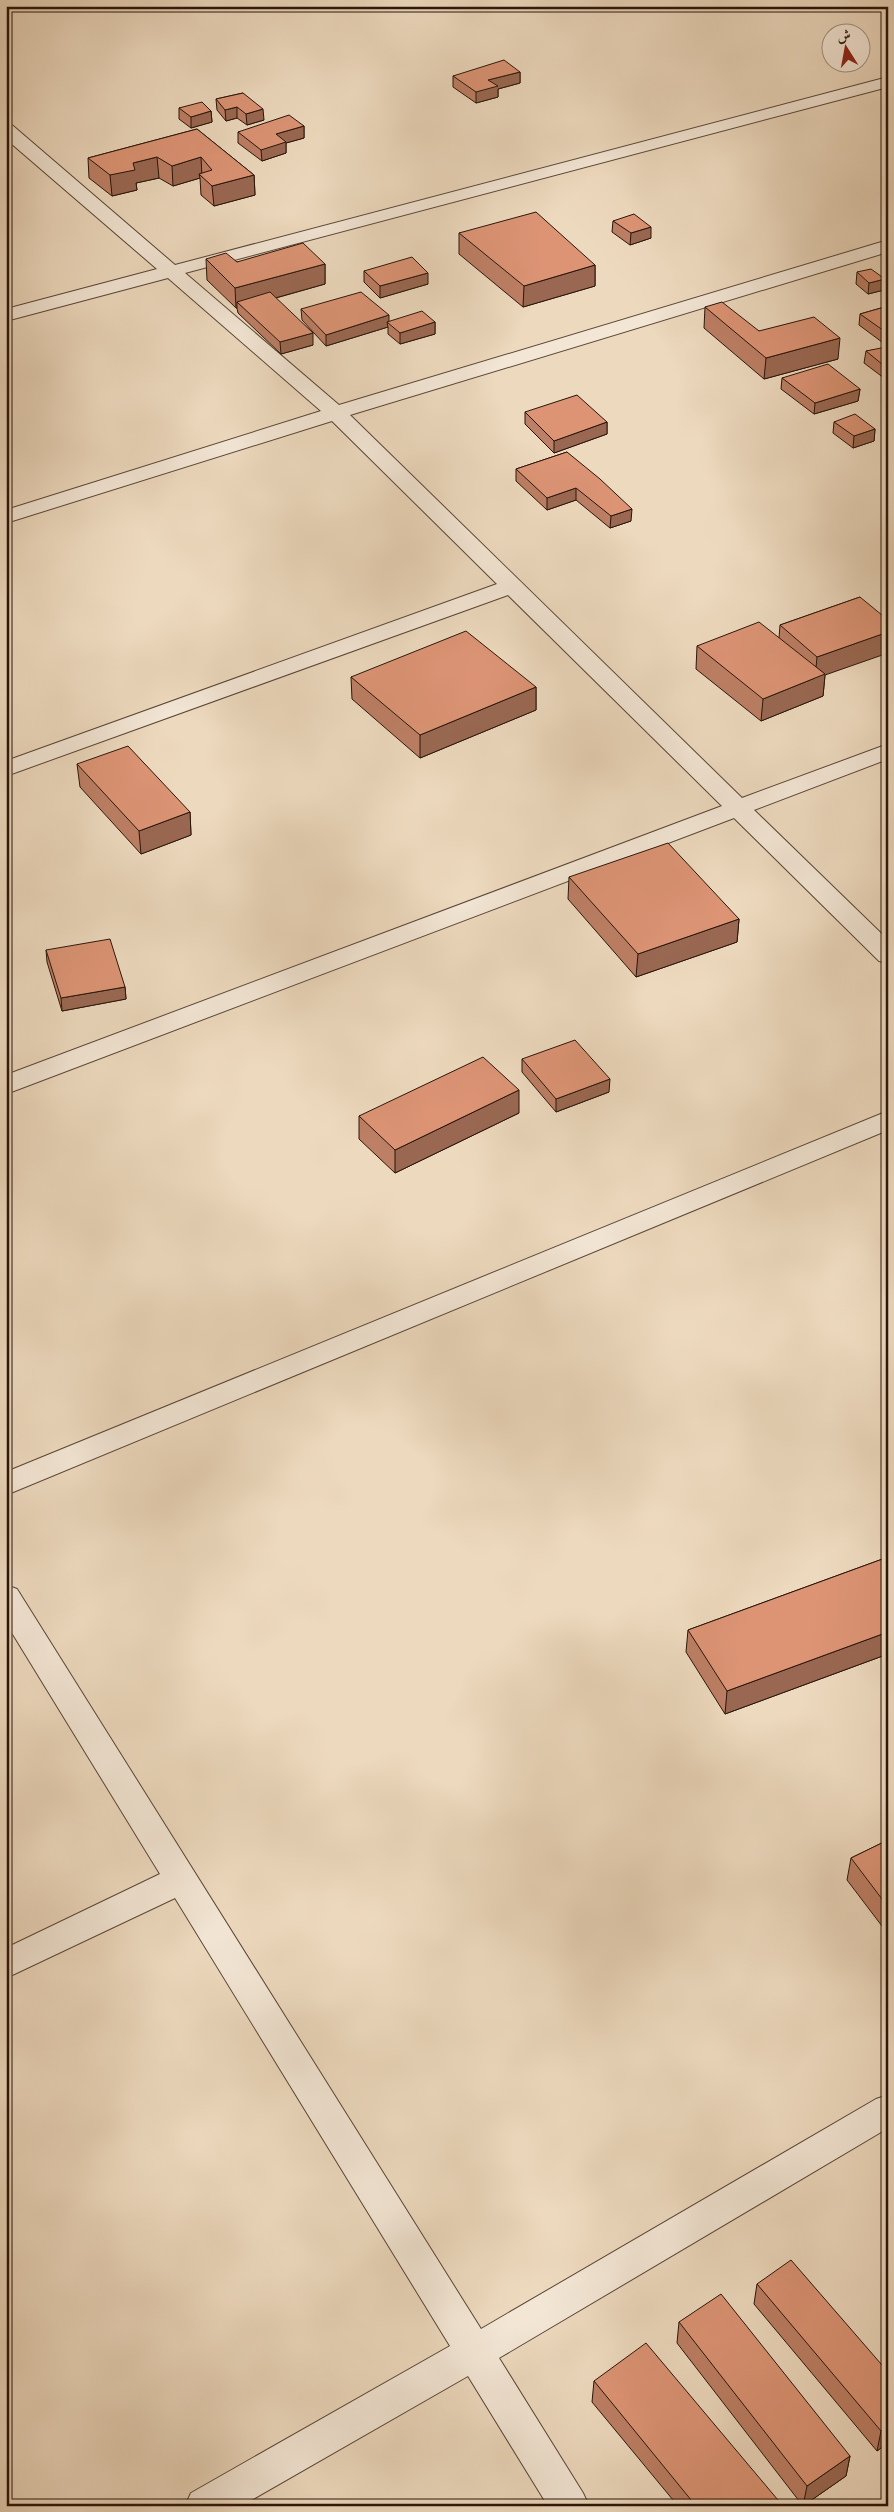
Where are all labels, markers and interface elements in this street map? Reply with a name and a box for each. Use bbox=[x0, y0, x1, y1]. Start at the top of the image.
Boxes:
north arrow bbox=[822, 22, 872, 72]
text: ش bbox=[835, 25, 852, 45]

